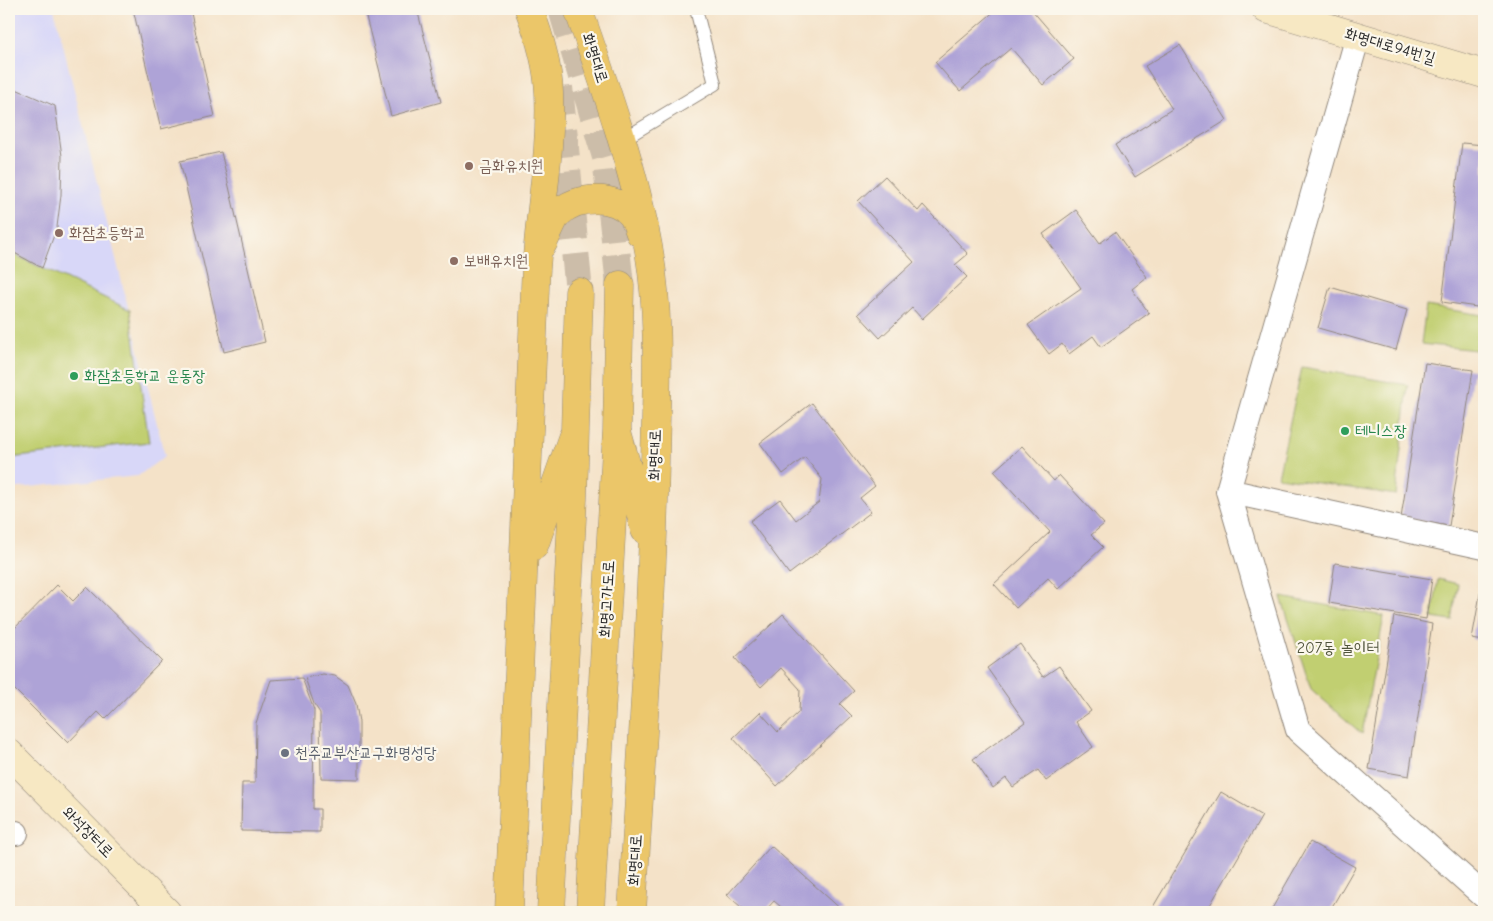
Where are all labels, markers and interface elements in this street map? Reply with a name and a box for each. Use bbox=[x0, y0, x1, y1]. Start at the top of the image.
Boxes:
street label: 화명대로94번길 bbox=[1343, 24, 1438, 68]
street label: 화명대로 bbox=[578, 31, 612, 85]
place label: 금화유치원 bbox=[479, 157, 543, 175]
marker: 금화유치원 bbox=[463, 160, 475, 172]
place label: 화잠초등학교 bbox=[69, 224, 146, 242]
marker: 화잠초등학교 bbox=[53, 227, 65, 239]
place label: 보배유치원 bbox=[464, 252, 528, 270]
marker: 보배유치원 bbox=[448, 255, 460, 267]
place label: 화잠초등학교 운동장 bbox=[84, 367, 205, 385]
marker: 화잠초등학교 운동장 bbox=[68, 370, 80, 382]
place label: 테니스장 bbox=[1355, 422, 1407, 440]
marker: 테니스장 bbox=[1339, 425, 1351, 437]
street label: 화명대로 bbox=[646, 429, 664, 481]
street label: 화명고가도로 bbox=[596, 560, 618, 638]
park label: 207동 놀이터 bbox=[1297, 639, 1379, 657]
place label: 천주교부산교구화명성당 bbox=[295, 744, 437, 762]
marker: 천주교부산교구화명성당 bbox=[279, 747, 291, 759]
street label: 와석장터로 bbox=[59, 803, 117, 861]
street label: 화명대로 bbox=[625, 834, 645, 886]

